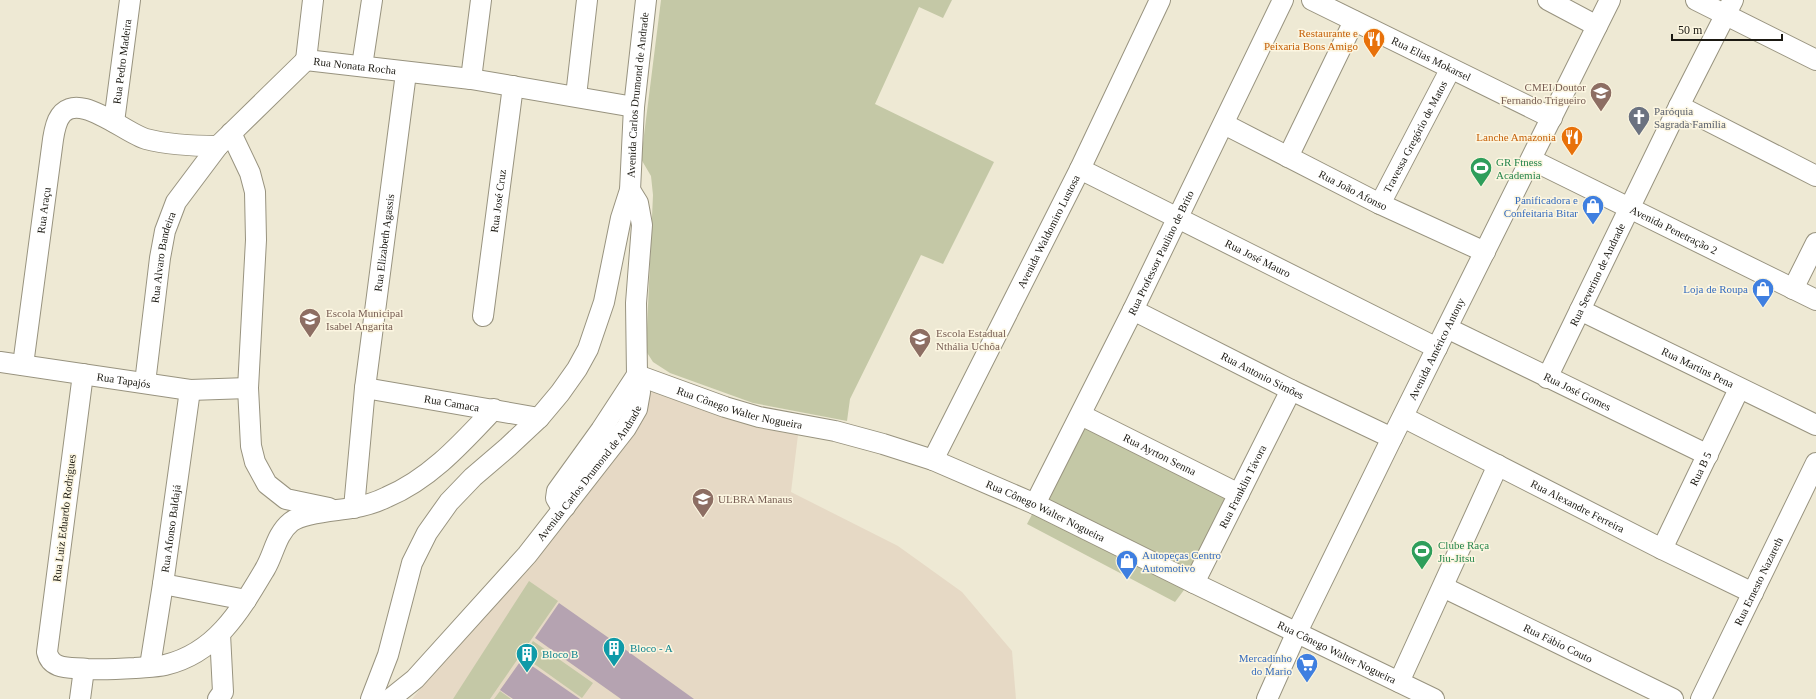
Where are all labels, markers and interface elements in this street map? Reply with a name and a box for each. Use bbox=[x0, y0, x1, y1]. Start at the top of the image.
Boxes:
street label: Avenida Carlos Drumond de Andrade bbox=[625, 12, 651, 178]
scale bar bbox=[1672, 16, 1782, 42]
street label: Rua Pedro Madeira bbox=[110, 18, 133, 105]
text: 50 m bbox=[1678, 23, 1703, 37]
restaurant icon: Restaurante e Peixaria Bons Amigo bbox=[1361, 26, 1387, 59]
place label: Restaurante e Peixaria Bons Amigo bbox=[1264, 27, 1358, 52]
street label: Rua Elias Mokarsel bbox=[1390, 34, 1473, 83]
street label: Rua Nonata Rocha bbox=[313, 55, 397, 76]
street label: Travessa Gregório de Matos bbox=[1381, 79, 1449, 195]
school or university icon: CMEI Doutor Fernando Trigueiro bbox=[1588, 80, 1614, 113]
place label: CMEI Doutor Fernando Trigueiro bbox=[1501, 81, 1587, 106]
church icon: Paróquia Sagrada Família bbox=[1626, 104, 1652, 137]
place label: Paróquia Sagrada Família bbox=[1654, 105, 1726, 130]
restaurant icon: Lanche Amazonia bbox=[1559, 124, 1585, 157]
place label: Lanche Amazonia bbox=[1476, 131, 1556, 143]
sports icon: GR Ftness Academia bbox=[1468, 155, 1494, 188]
place label: GR Ftness Academia bbox=[1496, 156, 1542, 181]
street label: Rua João Afonso bbox=[1317, 168, 1390, 213]
street label: Rua José Cruz bbox=[488, 169, 508, 233]
street label: Avenida Waldomiro Lustosa bbox=[1015, 173, 1082, 290]
street label: Rua Araçu bbox=[35, 186, 53, 234]
street label: Rua Professor Paulino de Brito bbox=[1125, 188, 1196, 317]
street label: Rua Elizabeth Agassis bbox=[372, 193, 396, 292]
shop icon: Panificadora e Confeitaria Bitar bbox=[1580, 193, 1606, 226]
place label: Panificadora e Confeitaria Bitar bbox=[1504, 194, 1578, 219]
street label: Avenida Penetração 2 bbox=[1628, 203, 1719, 256]
street label: Rua Alvaro Bandeira bbox=[149, 210, 178, 304]
street label: Rua Severino de Andrade bbox=[1567, 221, 1627, 328]
street label: Rua José Mauro bbox=[1223, 237, 1293, 280]
shop icon: Loja de Roupa bbox=[1750, 276, 1776, 309]
place label: Loja de Roupa bbox=[1683, 283, 1748, 295]
street label: Avenida Américo Antony bbox=[1406, 295, 1467, 402]
school or university icon: Escola Municipal Isabel Angarita bbox=[297, 306, 323, 339]
place label: Escola Municipal Isabel Angarita bbox=[326, 307, 403, 332]
school or university icon: Escola Estadual Nthália Uchôa bbox=[907, 326, 933, 359]
place label: Escola Estadual Nthália Uchôa bbox=[936, 327, 1006, 352]
street label: Rua Martins Pena bbox=[1660, 345, 1736, 390]
street label: Rua Antonio Simões bbox=[1219, 350, 1306, 401]
street label: Rua Tapajós bbox=[96, 370, 151, 390]
street label: Rua José Gomes bbox=[1542, 370, 1613, 413]
street label: Rua Cônego Walter Nogueira bbox=[675, 384, 803, 431]
street label: Rua Camaca bbox=[423, 392, 480, 414]
street label: Avenida Carlos Drumond de Andrade bbox=[534, 405, 643, 543]
street label: Rua Ayrton Senna bbox=[1121, 431, 1198, 478]
street label: Rua Franklin Távora bbox=[1217, 443, 1268, 530]
street label: Rua B 5 bbox=[1687, 449, 1714, 488]
street label: Rua Luiz Eduardo Rodrigues bbox=[50, 453, 78, 583]
street label: Rua Alexandre Ferreira bbox=[1529, 477, 1627, 535]
street label: Rua Cônego Walter Nogueira bbox=[984, 478, 1107, 544]
street label: Rua Afonso Baldajá bbox=[159, 484, 183, 573]
school or university icon: ULBRA Manaus bbox=[690, 486, 716, 519]
place label: ULBRA Manaus bbox=[718, 493, 792, 505]
street label: Rua Ernesto Nazareth bbox=[1732, 535, 1785, 627]
sports icon: Clube Raça Jiu-Jitsu bbox=[1409, 538, 1435, 571]
place label: Clube Raça Jiu-Jitsu bbox=[1438, 539, 1489, 564]
shop icon: Autopeças Centro Automotivo bbox=[1114, 548, 1140, 581]
place label: Autopeças Centro Automotivo bbox=[1142, 549, 1222, 574]
street label: Rua Cônego Walter Nogueira bbox=[1276, 618, 1398, 686]
street label: Rua Fábio Couto bbox=[1522, 621, 1595, 665]
building icon: Bloco - A bbox=[601, 635, 627, 668]
building icon: Bloco B bbox=[514, 641, 540, 674]
place label: Bloco - A bbox=[630, 642, 673, 654]
place label: Bloco B bbox=[542, 648, 578, 660]
supermarket icon: Mercadinho do Mario bbox=[1294, 651, 1320, 684]
place label: Mercadinho do Mario bbox=[1239, 652, 1292, 677]

